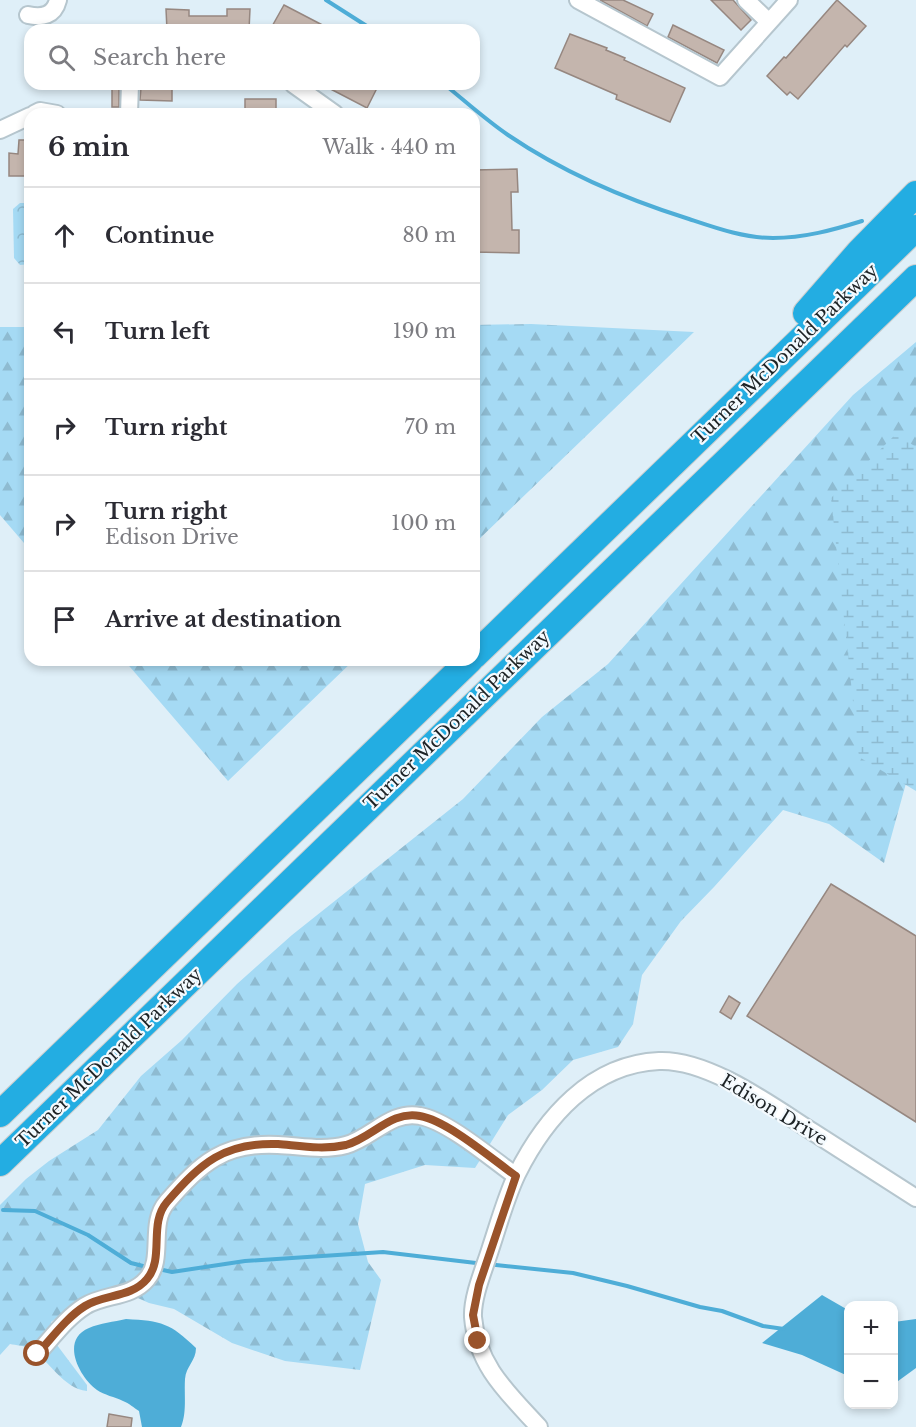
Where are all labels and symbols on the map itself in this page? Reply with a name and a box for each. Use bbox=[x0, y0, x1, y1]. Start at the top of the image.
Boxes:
street label: Turner McDonald Parkway bbox=[687, 259, 883, 449]
street label: Turner McDonald Parkway bbox=[359, 625, 555, 815]
street label: Turner McDonald Parkway bbox=[11, 963, 207, 1153]
street label: Edison Drive bbox=[717, 1070, 831, 1150]
route end bbox=[464, 1327, 490, 1353]
route start bbox=[23, 1340, 49, 1366]

